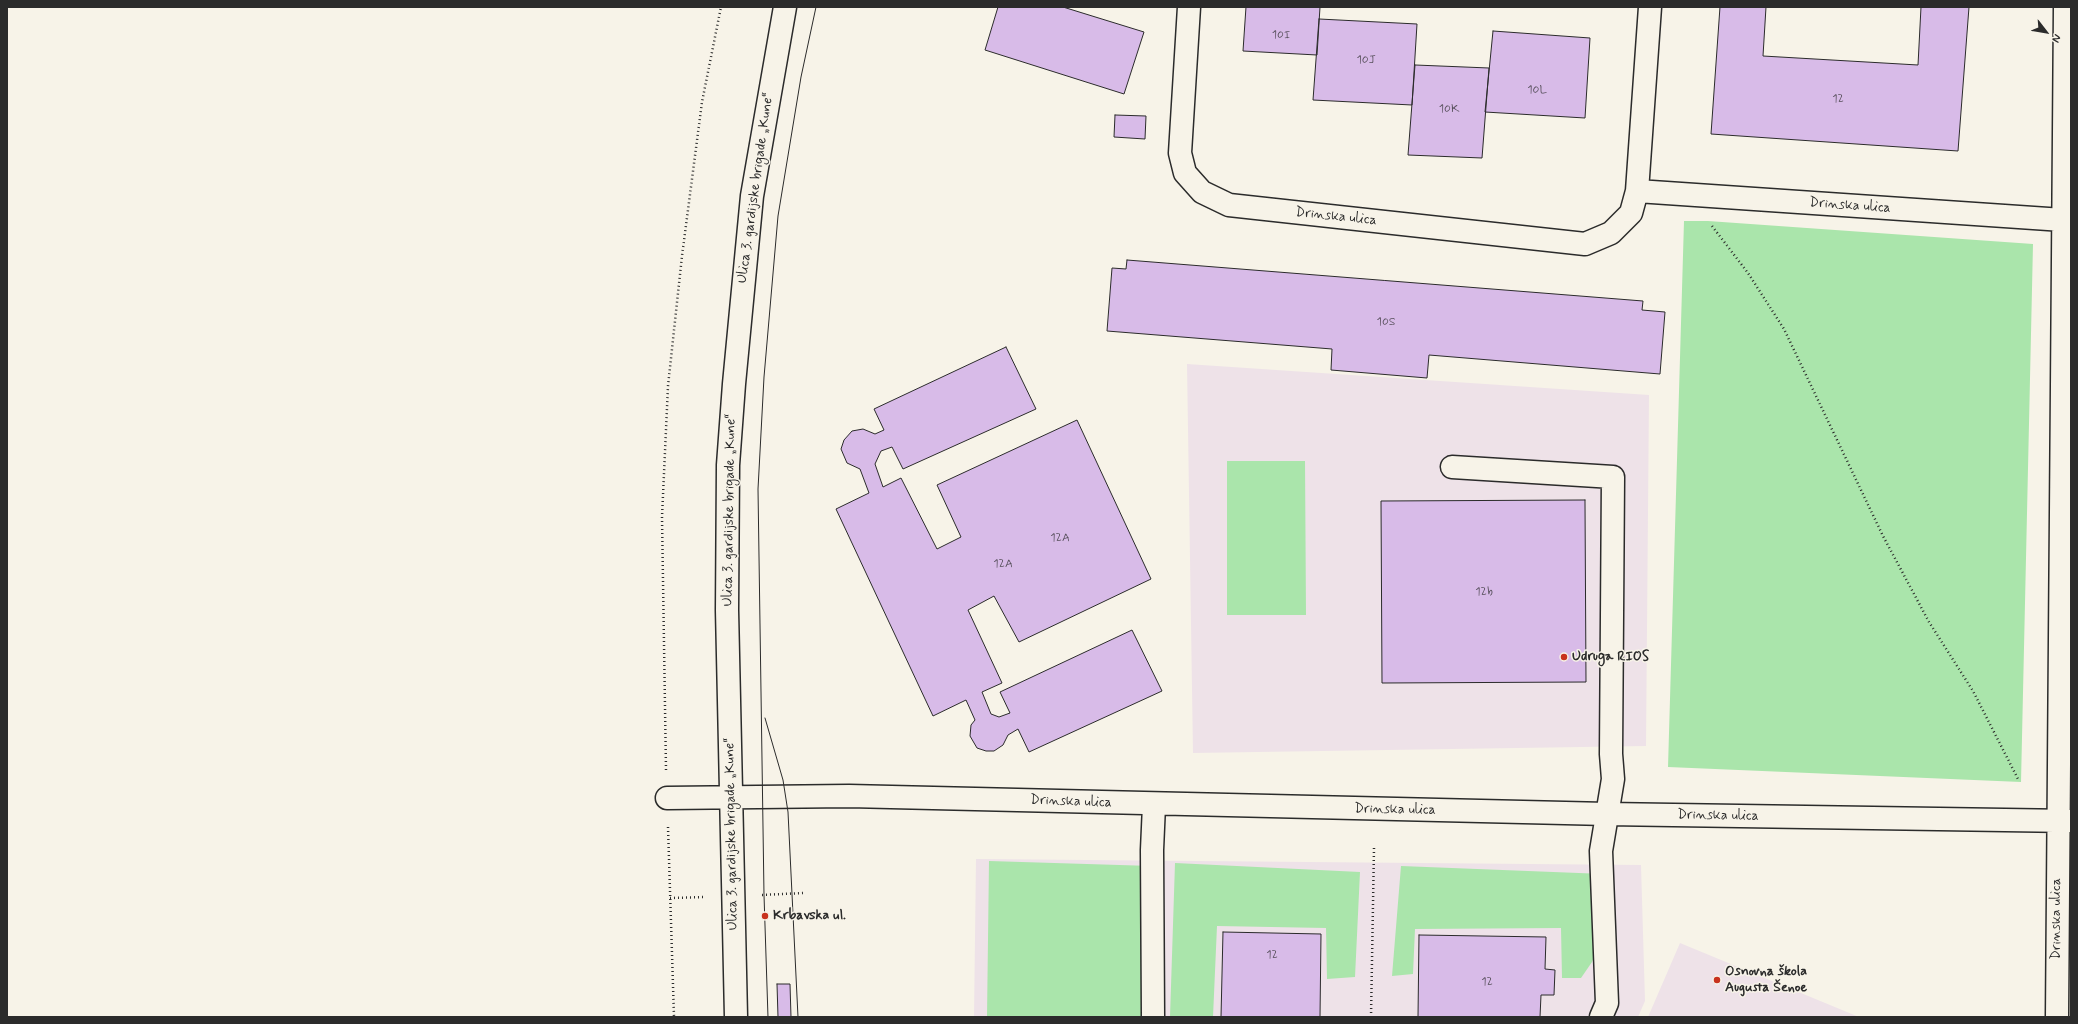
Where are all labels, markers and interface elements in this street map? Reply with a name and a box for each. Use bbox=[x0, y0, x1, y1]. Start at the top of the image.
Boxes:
north arrow bbox=[2026, 12, 2066, 52]
house number: 10I bbox=[1272, 28, 1290, 42]
text: N bbox=[2048, 31, 2064, 45]
house number: 10J bbox=[1356, 53, 1376, 67]
house number: 10L bbox=[1527, 83, 1547, 97]
street label: Ulica 3. gardijske brigade „Kune“ bbox=[734, 91, 778, 285]
house number: 12 bbox=[1832, 92, 1844, 106]
house number: 10K bbox=[1439, 102, 1459, 116]
street label: Drinska ulica bbox=[1809, 195, 1891, 217]
street label: Drinska ulica bbox=[1295, 204, 1377, 230]
house number: 10S bbox=[1377, 315, 1395, 329]
street label: Ulica 3. gardijske brigade „Kune“ bbox=[720, 414, 740, 606]
house number: 12A bbox=[1050, 531, 1070, 545]
house number: 12A bbox=[993, 557, 1013, 571]
house number: 12b bbox=[1475, 585, 1493, 599]
place label: Udruga RIOS bbox=[1572, 649, 1649, 665]
marker: Udruga RIOS bbox=[1559, 652, 1569, 662]
street label: Ulica 3. gardijske brigade „Kune“ bbox=[722, 738, 742, 930]
street label: Drinska ulica bbox=[1030, 792, 1112, 812]
street label: Drinska ulica bbox=[1354, 801, 1436, 819]
street label: Drinska ulica bbox=[1677, 807, 1759, 825]
street label: Drinska ulica bbox=[2049, 878, 2065, 960]
place label: Krbavska ul. bbox=[773, 908, 846, 924]
marker: Krbavska ul. bbox=[760, 911, 770, 921]
house number: 12 bbox=[1266, 948, 1278, 962]
place label: Osnovna škola Augusta Šenoe bbox=[1725, 964, 1807, 996]
house number: 12 bbox=[1481, 975, 1493, 989]
marker: Osnovna škola Augusta Šenoe bbox=[1712, 975, 1722, 985]

